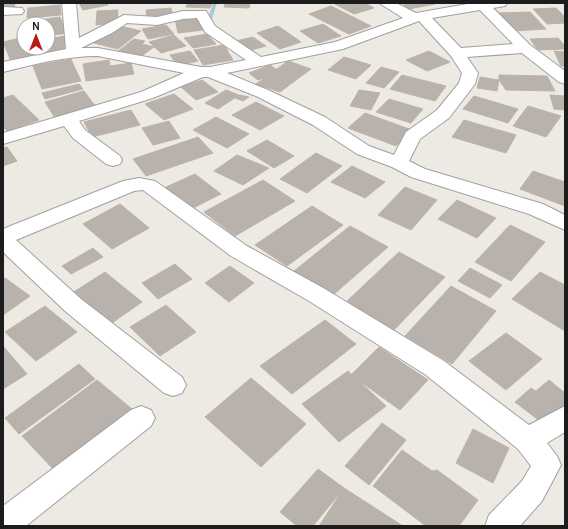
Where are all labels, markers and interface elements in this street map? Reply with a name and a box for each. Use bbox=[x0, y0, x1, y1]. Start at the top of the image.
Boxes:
north arrow bbox=[16, 16, 56, 56]
text: N bbox=[32, 20, 40, 33]

